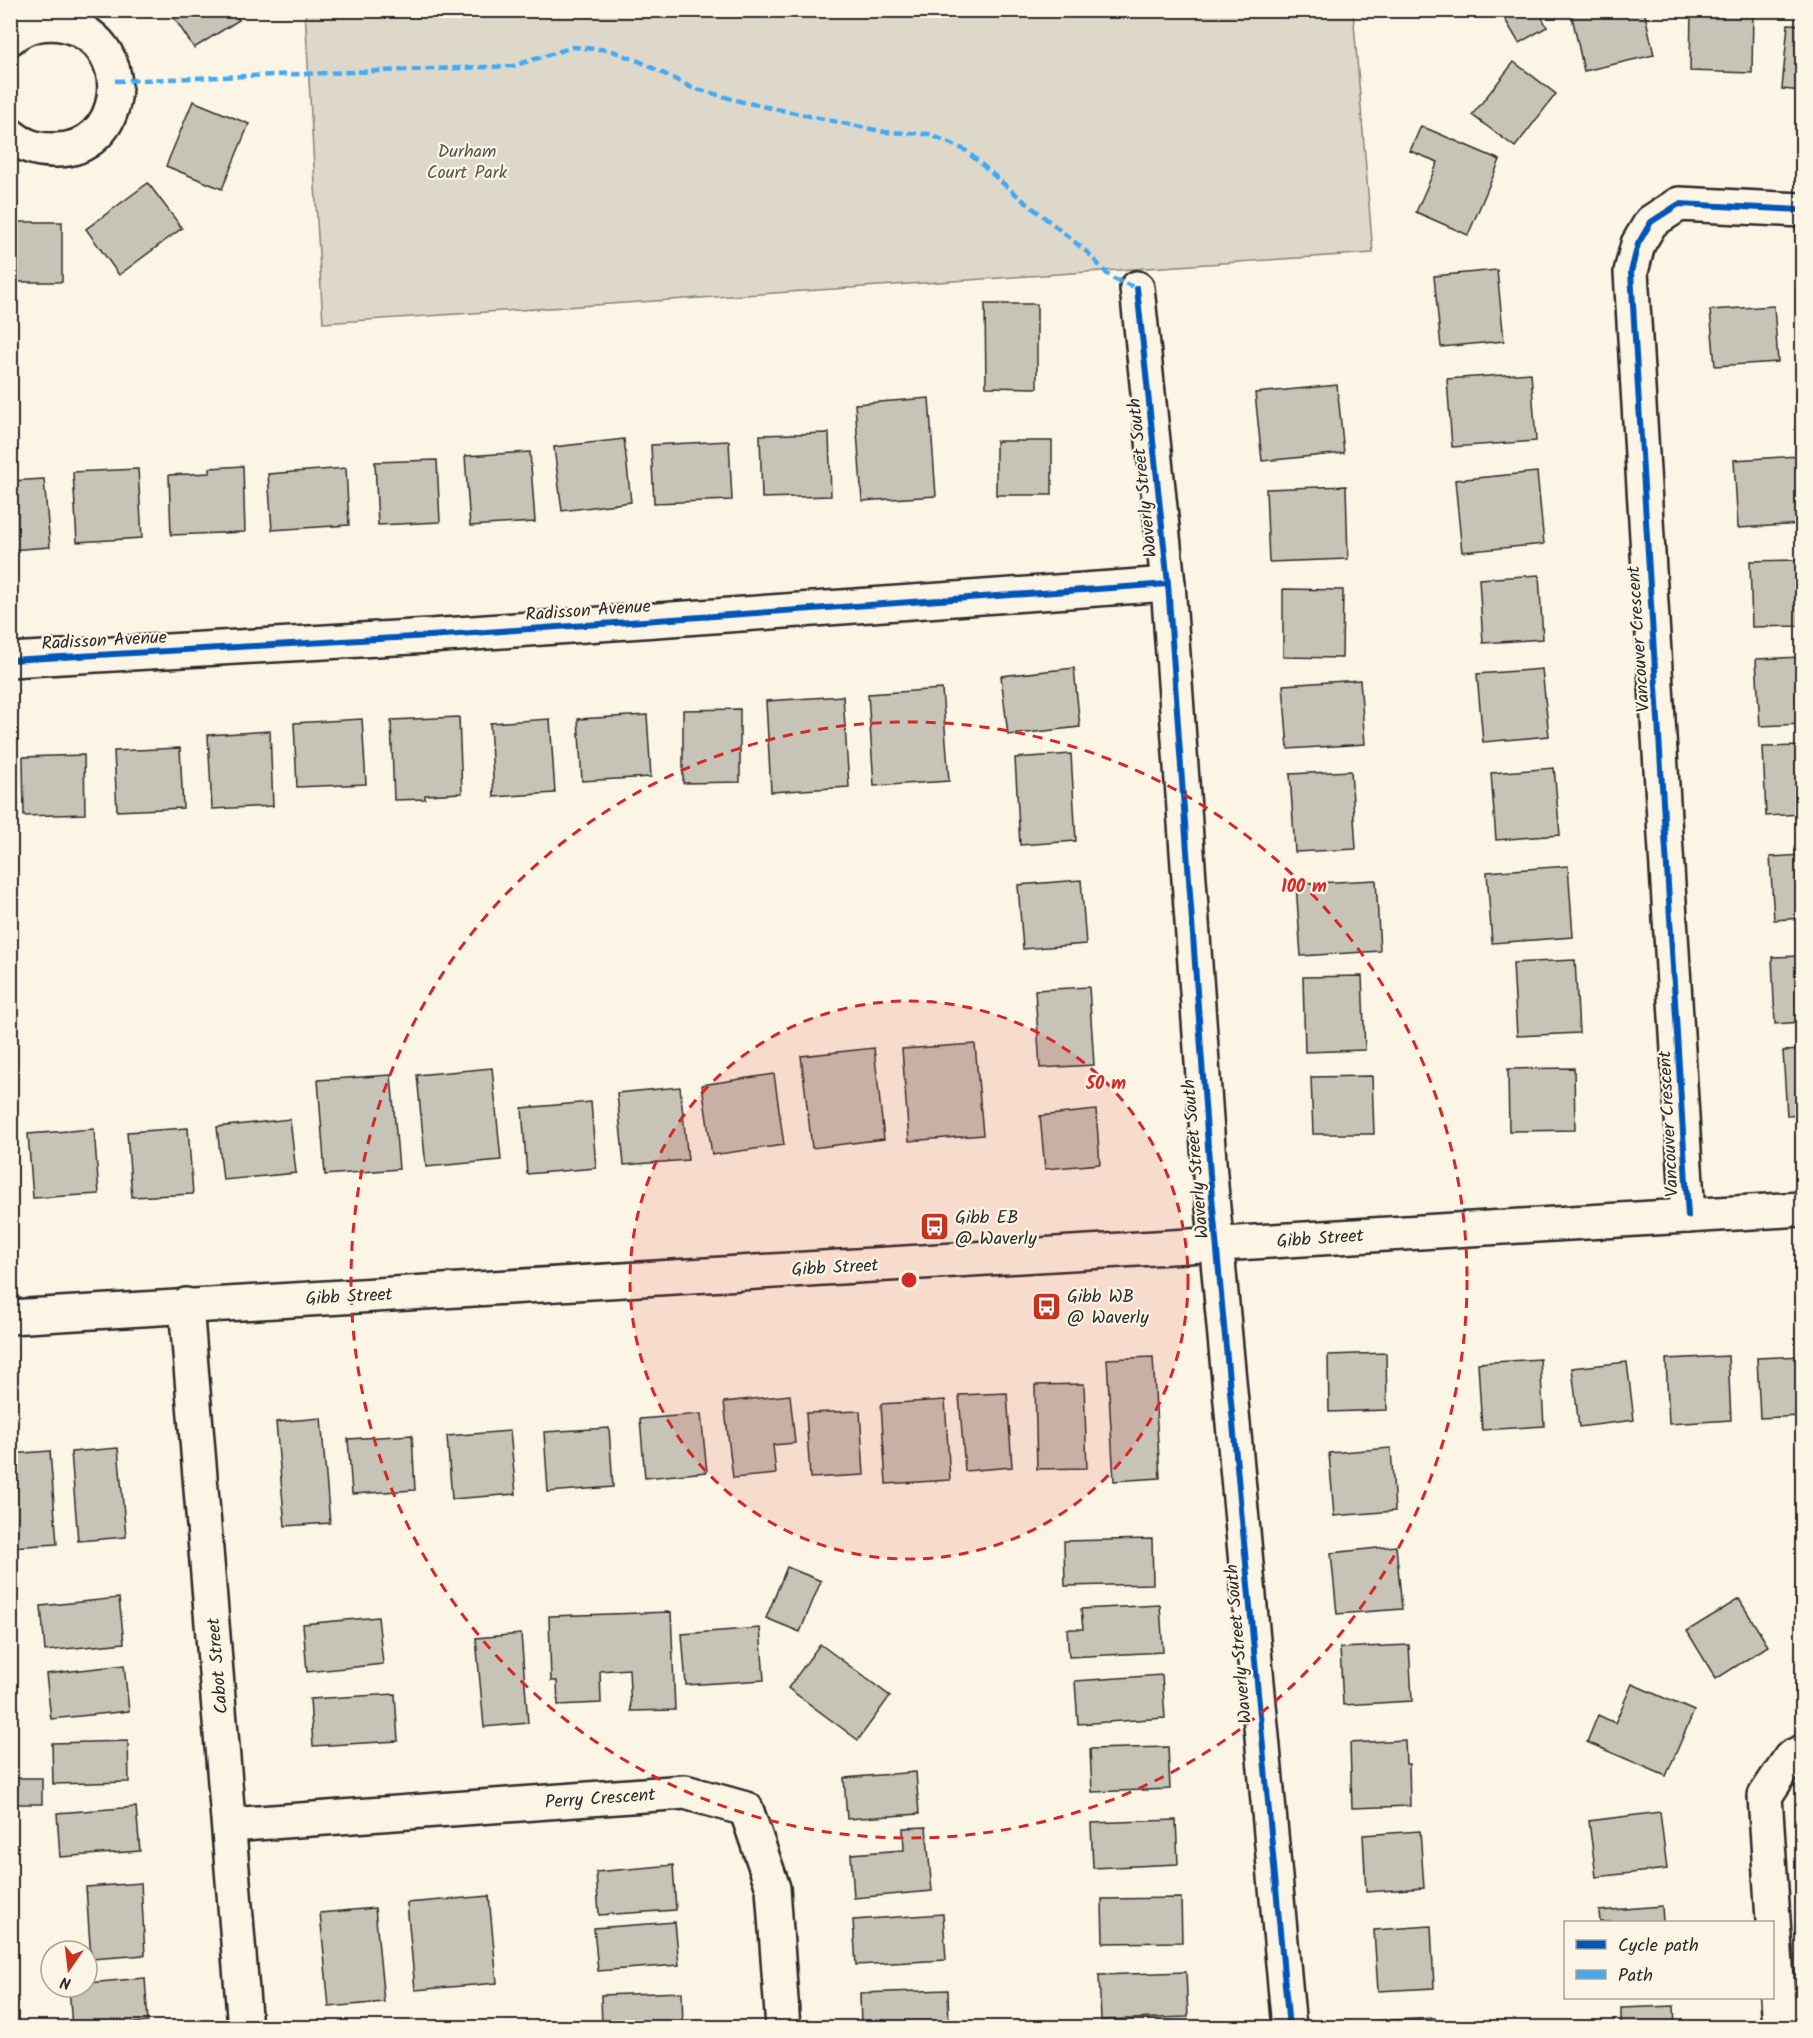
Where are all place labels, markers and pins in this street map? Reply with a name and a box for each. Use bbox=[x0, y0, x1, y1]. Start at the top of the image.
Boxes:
place label: Gibb EB @ Waverly bbox=[955, 1204, 1037, 1254]
bus stop icon: Gibb EB @ Waverly bbox=[918, 1211, 950, 1243]
centre of rings bbox=[899, 1270, 919, 1290]
place label: Gibb WB @ Waverly bbox=[1067, 1283, 1149, 1333]
bus stop icon: Gibb WB @ Waverly bbox=[1030, 1290, 1062, 1322]

